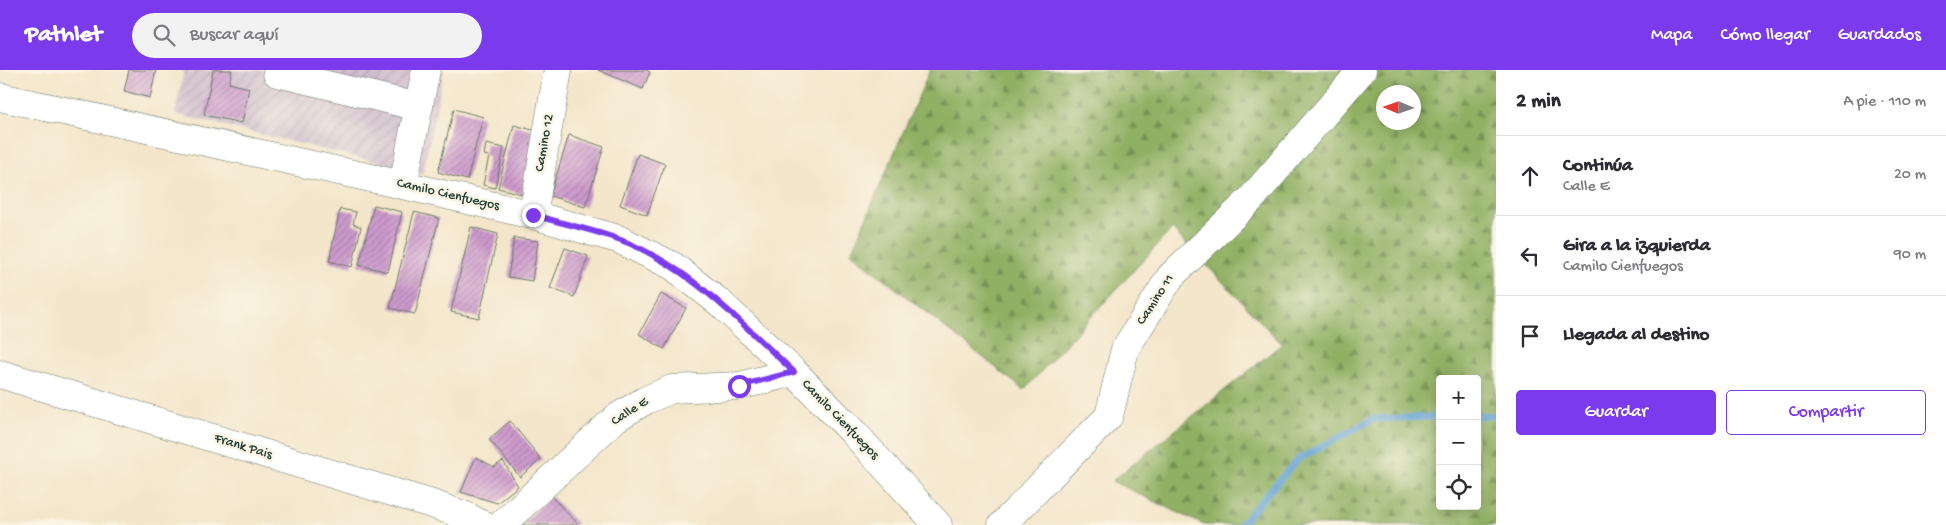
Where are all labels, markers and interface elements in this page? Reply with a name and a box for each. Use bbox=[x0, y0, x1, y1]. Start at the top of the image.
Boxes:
search box bbox=[132, 13, 482, 58]
text: Pathlet bbox=[25, 21, 102, 50]
icon: search bbox=[150, 21, 178, 49]
text: Buscar aquí bbox=[190, 24, 279, 47]
text: Mapa bbox=[1651, 25, 1692, 46]
text: Cómo llegar bbox=[1720, 25, 1810, 46]
text: Guardados bbox=[1838, 25, 1921, 46]
north arrow bbox=[1376, 85, 1421, 130]
text: 2 min bbox=[1516, 90, 1561, 115]
text: A pie · 110 m bbox=[1843, 93, 1926, 112]
street label: Camino 12 bbox=[532, 113, 558, 173]
text: Continúa bbox=[1563, 155, 1633, 178]
icon: ahead bbox=[1516, 162, 1544, 190]
text: 20 m bbox=[1894, 166, 1926, 185]
street label: Camilo Cienfuegos bbox=[395, 175, 502, 215]
text: Calle E bbox=[1563, 178, 1610, 197]
route end bbox=[522, 204, 545, 227]
text: Gira a la izquierda bbox=[1563, 235, 1710, 258]
icon: left bbox=[1516, 242, 1544, 270]
text: 90 m bbox=[1894, 246, 1926, 265]
text: Camilo Cienfuegos bbox=[1563, 258, 1683, 277]
street label: Camino 11 bbox=[1133, 272, 1179, 328]
icon: arrive bbox=[1516, 322, 1544, 350]
text: Llegada al destino bbox=[1563, 324, 1709, 347]
route start bbox=[728, 375, 751, 398]
map controls bbox=[1436, 375, 1481, 510]
button: + bbox=[1436, 375, 1481, 420]
street label: Camilo Cienfuegos bbox=[797, 376, 883, 464]
button: Guardar bbox=[1516, 390, 1716, 435]
button: Compartir bbox=[1726, 390, 1926, 435]
street label: Calle E bbox=[608, 393, 653, 430]
button: − bbox=[1436, 420, 1481, 465]
street label: Frank Pais bbox=[211, 430, 275, 464]
button: locate bbox=[1436, 465, 1481, 510]

